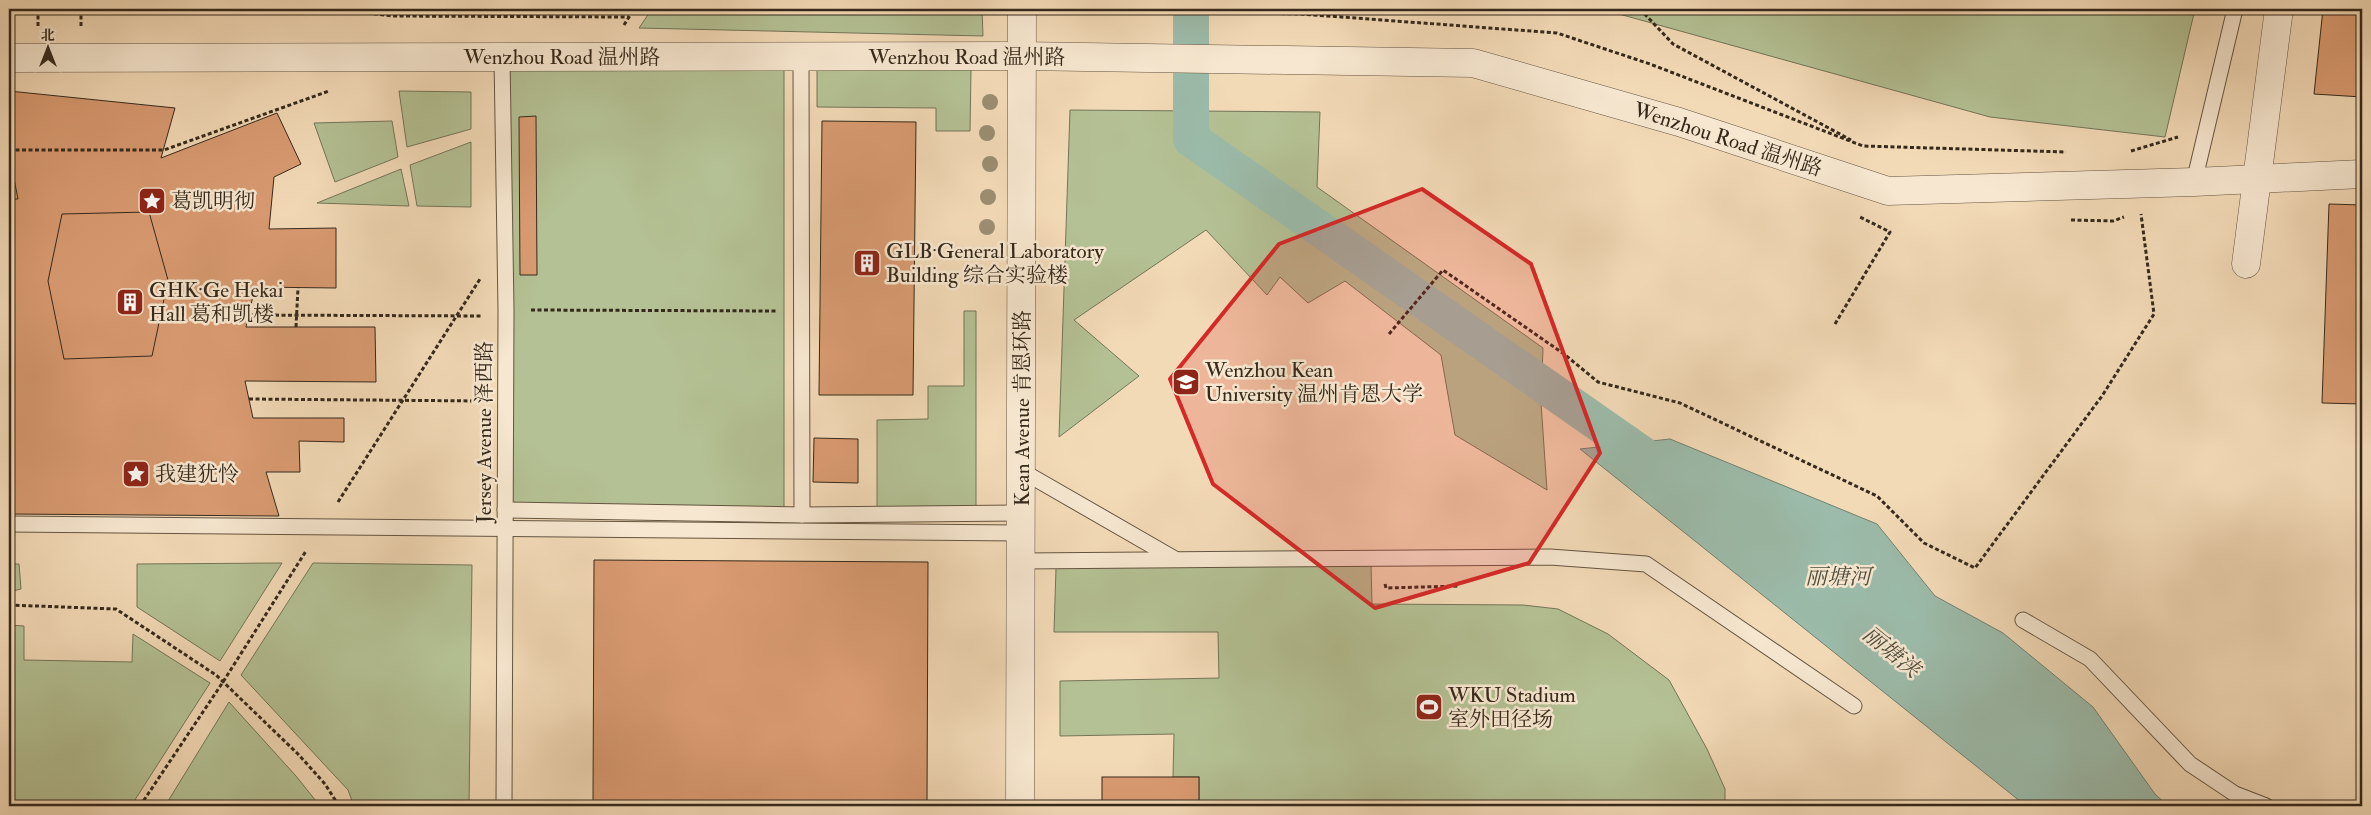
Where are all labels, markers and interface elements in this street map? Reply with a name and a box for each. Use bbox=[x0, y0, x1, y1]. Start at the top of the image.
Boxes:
north arrow bbox=[22, 22, 72, 72]
text: 北 bbox=[41, 27, 55, 44]
street label: Wenzhou Road 温州路 bbox=[463, 44, 660, 71]
street label: Wenzhou Road 温州路 bbox=[868, 44, 1065, 71]
street label: Wenzhou Road 温州路 bbox=[1629, 96, 1826, 183]
place icon: 葛凯明彻 bbox=[137, 186, 167, 216]
place label: 葛凯明彻 bbox=[171, 188, 255, 215]
place label: GLB·General Laboratory Building 综合实验楼 bbox=[886, 238, 1104, 289]
building icon: GLB·General Laboratory Building 综合实验楼 bbox=[852, 248, 882, 278]
place label: GHK·Ge Hekai Hall 葛和凯楼 bbox=[149, 277, 284, 328]
building icon: GHK·Ge Hekai Hall 葛和凯楼 bbox=[115, 287, 145, 317]
street label: Kean Avenue 肯恩环路 bbox=[1009, 310, 1036, 506]
street label: Jersey Avenue 泽西路 bbox=[471, 341, 498, 524]
place label: Wenzhou Kean University 温州肯恩大学 bbox=[1204, 357, 1423, 408]
school or university icon: Wenzhou Kean University 温州肯恩大学 bbox=[1171, 367, 1201, 397]
place icon: 我建犹怜 bbox=[121, 459, 151, 489]
place label: 我建犹怜 bbox=[155, 461, 239, 488]
water label: 丽塘河 bbox=[1805, 563, 1875, 591]
water label: 丽塘浃 bbox=[1857, 620, 1927, 685]
place label: WKU Stadium 室外田径场 bbox=[1447, 682, 1576, 733]
sports icon: WKU Stadium 室外田径场 bbox=[1414, 692, 1444, 722]

